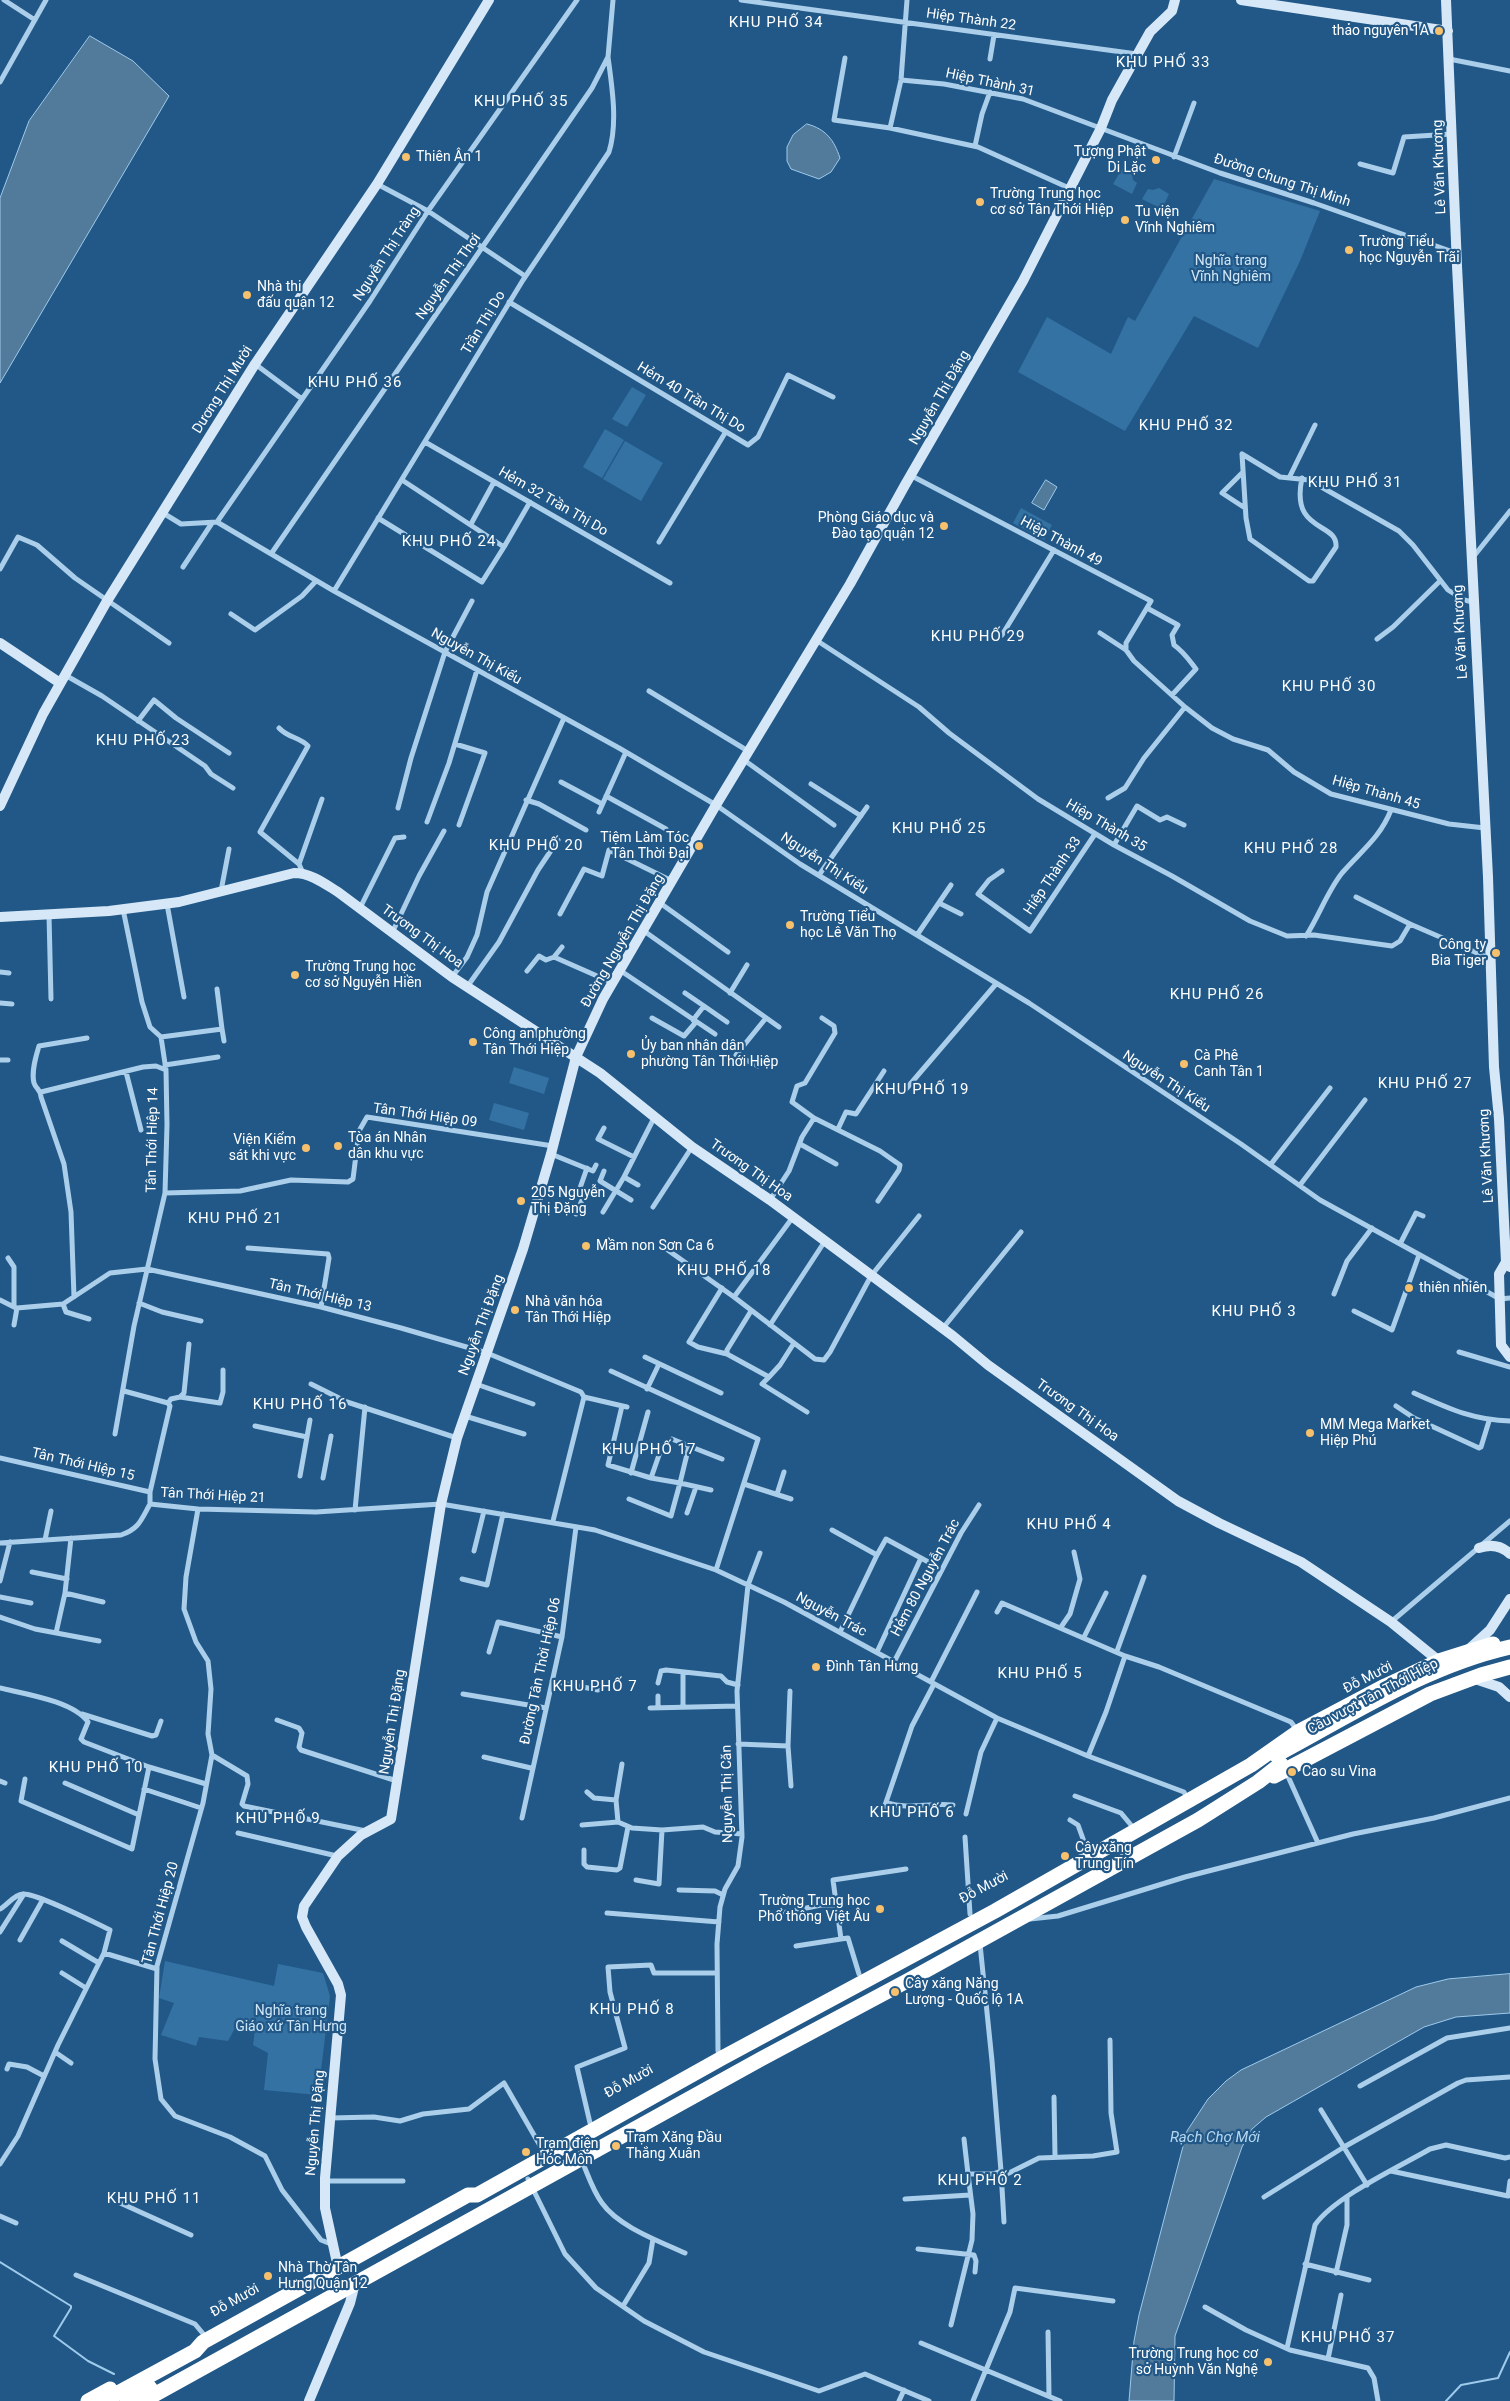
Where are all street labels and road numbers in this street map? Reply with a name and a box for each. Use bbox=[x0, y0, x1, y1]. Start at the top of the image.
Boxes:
street label: Hiệp Thành 22 bbox=[925, 5, 1017, 35]
street label: Hiệp Thành 31 bbox=[944, 65, 1036, 101]
street label: Lê Văn Khương bbox=[1430, 119, 1450, 215]
street label: Đường Chung Thị Minh bbox=[1212, 151, 1352, 211]
street label: Nguyễn Thị Tràng bbox=[350, 204, 424, 304]
street label: Nguyễn Thị Thơi bbox=[413, 231, 485, 323]
street label: Trần Thị Do bbox=[458, 288, 510, 358]
street label: Dương Thị Mười bbox=[189, 343, 257, 437]
street label: Nguyễn Thị Đặng bbox=[906, 348, 974, 448]
street label: Hẻm 40 Trần Thị Do bbox=[634, 359, 748, 437]
street label: Hẻm 32 Trần Thị Do bbox=[495, 464, 611, 540]
street label: Hiệp Thành 49 bbox=[1017, 513, 1105, 571]
street label: Lê Văn Khương bbox=[1450, 584, 1472, 680]
street label: Nguyễn Thị Kiểu bbox=[428, 625, 524, 689]
street label: Hiệp Thành 45 bbox=[1330, 772, 1422, 814]
street label: Hiệp Thành 35 bbox=[1063, 796, 1149, 856]
street label: Nguyễn Thị Kiểu bbox=[777, 829, 871, 899]
street label: Hiệp Thành 33 bbox=[1021, 834, 1085, 918]
street label: Đường Nguyễn Thị Đặng bbox=[578, 871, 668, 1011]
street label: Trương Thị Hoa bbox=[378, 902, 466, 972]
street label: Nguyễn Thị Kiểu bbox=[1119, 1047, 1213, 1117]
street label: Tân Thới Hiệp 14 bbox=[144, 1087, 162, 1193]
street label: Tân Thới Hiệp 09 bbox=[372, 1100, 478, 1132]
street label: Lê Văn Khương bbox=[1476, 1108, 1498, 1204]
street label: Trương Thị Hoa bbox=[707, 1136, 795, 1206]
street label: Nguyễn Thị Đặng bbox=[456, 1272, 508, 1378]
street label: Tân Thới Hiệp 13 bbox=[267, 1276, 373, 1316]
street label: Trương Thị Hoa bbox=[1033, 1376, 1121, 1446]
street label: Tân Thới Hiệp 15 bbox=[30, 1445, 136, 1485]
street label: Tân Thới Hiệp 21 bbox=[160, 1485, 266, 1507]
street label: Hẻm 80 Nguyễn Trác bbox=[888, 1517, 964, 1639]
street label: Nguyễn Trác bbox=[793, 1589, 869, 1641]
street label: Đường Tân Thời Hiệp 06 bbox=[517, 1596, 565, 1746]
street label: Cầu vượt Tân Thới Hiệp bbox=[1305, 1655, 1441, 1739]
street label: Đỗ Mười bbox=[1341, 1658, 1395, 1698]
street label: Nguyễn Thị Đặng bbox=[376, 1668, 410, 1776]
street label: Nguyễn Thị Căn bbox=[719, 1745, 737, 1843]
street label: Tân Thới Hiệp 20 bbox=[139, 1860, 183, 1966]
street label: Đỗ Mười bbox=[957, 1868, 1011, 1908]
street label: Đỗ Mười bbox=[602, 2062, 656, 2102]
street label: Nguyễn Thị Đặng bbox=[303, 2069, 329, 2177]
street label: Đỗ Mười bbox=[208, 2281, 262, 2321]

